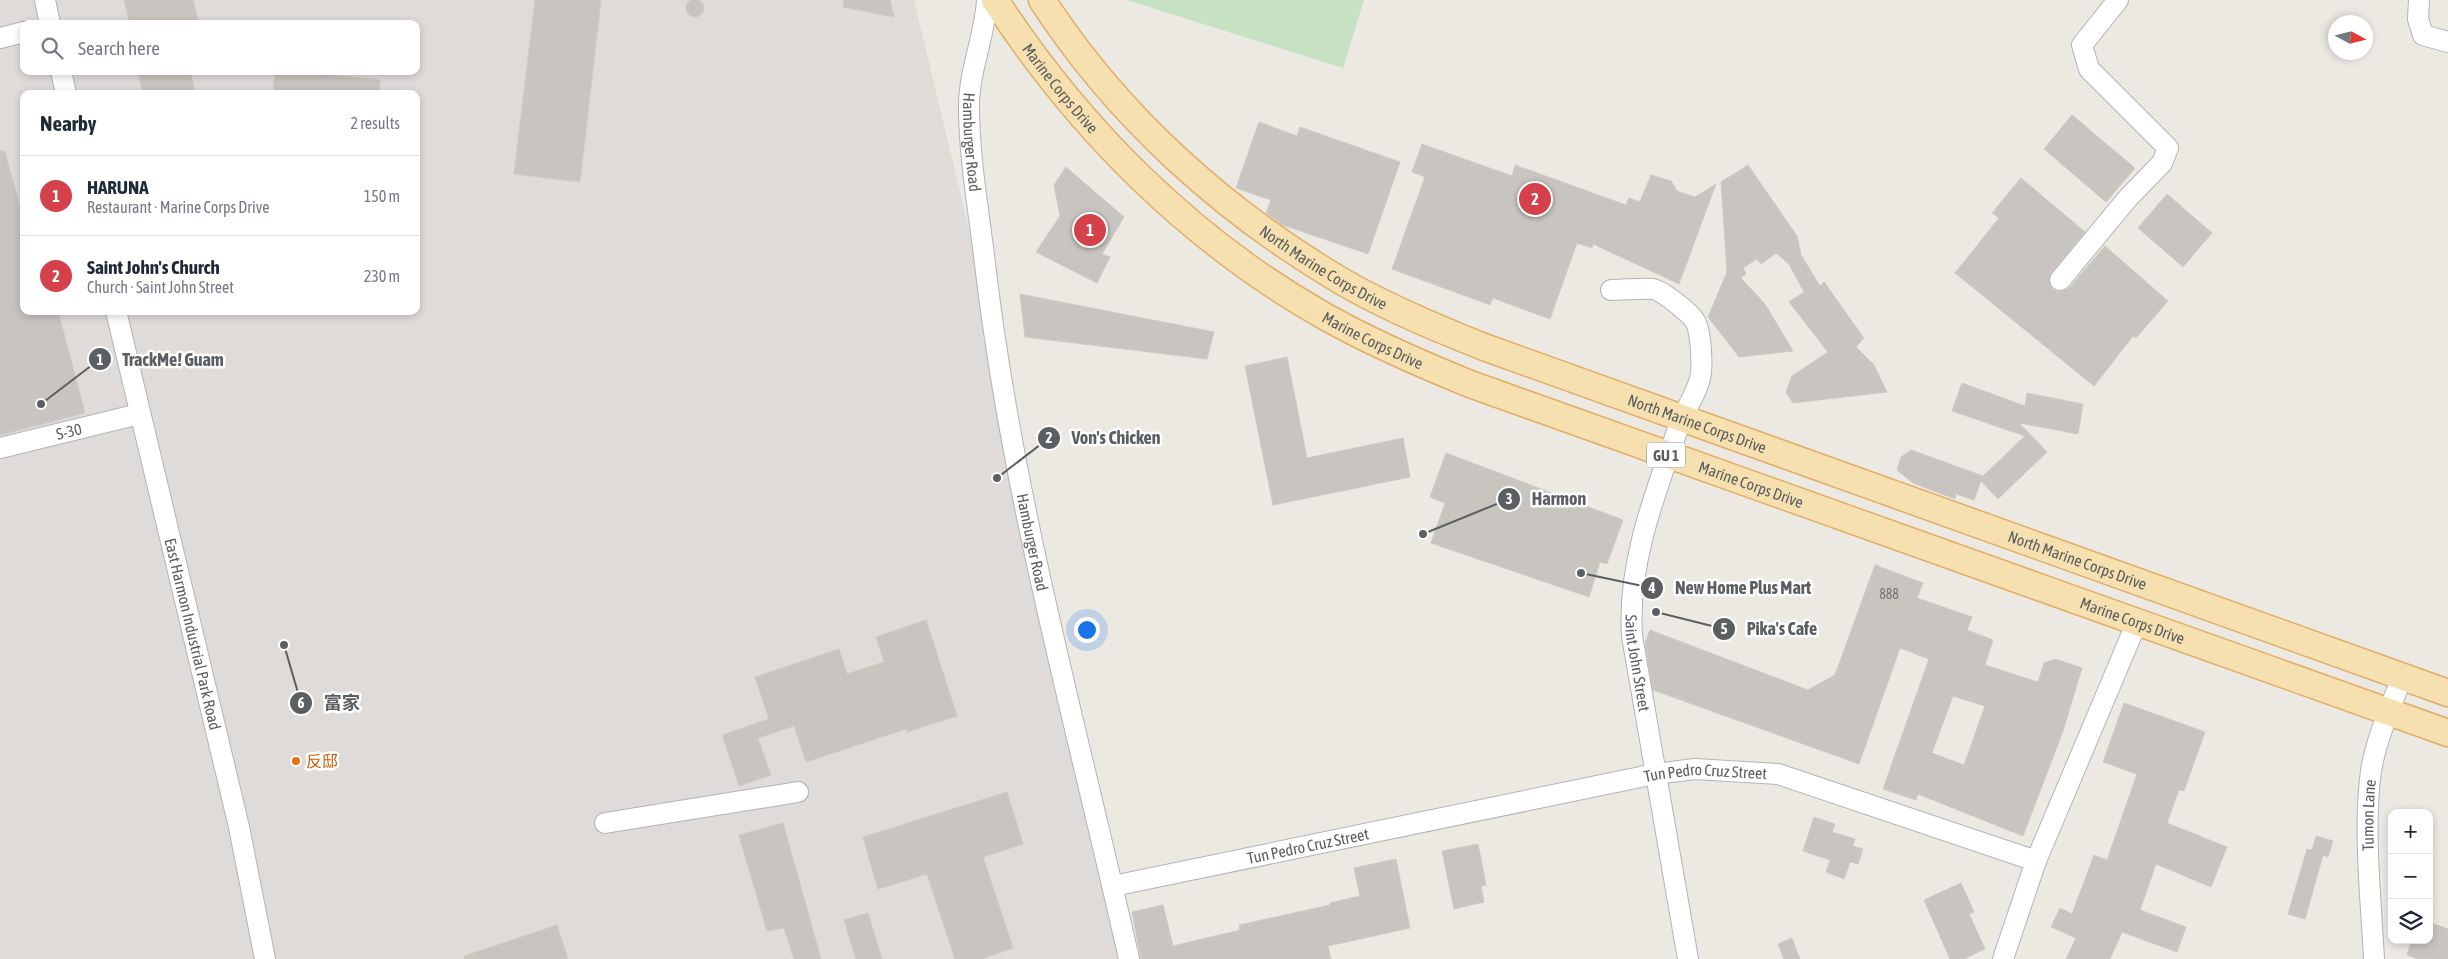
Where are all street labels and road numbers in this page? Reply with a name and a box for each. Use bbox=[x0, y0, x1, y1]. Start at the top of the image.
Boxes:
street label: Marine Corps Drive bbox=[1019, 40, 1102, 137]
street label: Hamburger Road bbox=[960, 92, 984, 193]
street label: North Marine Corps Drive bbox=[1257, 221, 1390, 313]
street label: Marine Corps Drive bbox=[1319, 308, 1426, 372]
street label: North Marine Corps Drive bbox=[1625, 390, 1769, 457]
street label: S-30 bbox=[54, 419, 84, 443]
road number: GU 1 bbox=[1647, 442, 1685, 468]
street label: Marine Corps Drive bbox=[1696, 457, 1806, 511]
street label: Hamburger Road bbox=[1013, 492, 1052, 593]
street label: North Marine Corps Drive bbox=[2006, 527, 2149, 593]
street label: East Harmon Industrial Park Road bbox=[161, 536, 225, 732]
street label: Marine Corps Drive bbox=[2078, 593, 2187, 647]
street label: Saint John Street bbox=[1622, 614, 1654, 713]
street label: Tun Pedro Cruz Street bbox=[1642, 760, 1768, 785]
street label: Tumon Lane bbox=[2359, 778, 2379, 851]
street label: Tun Pedro Cruz Street bbox=[1246, 824, 1371, 867]

